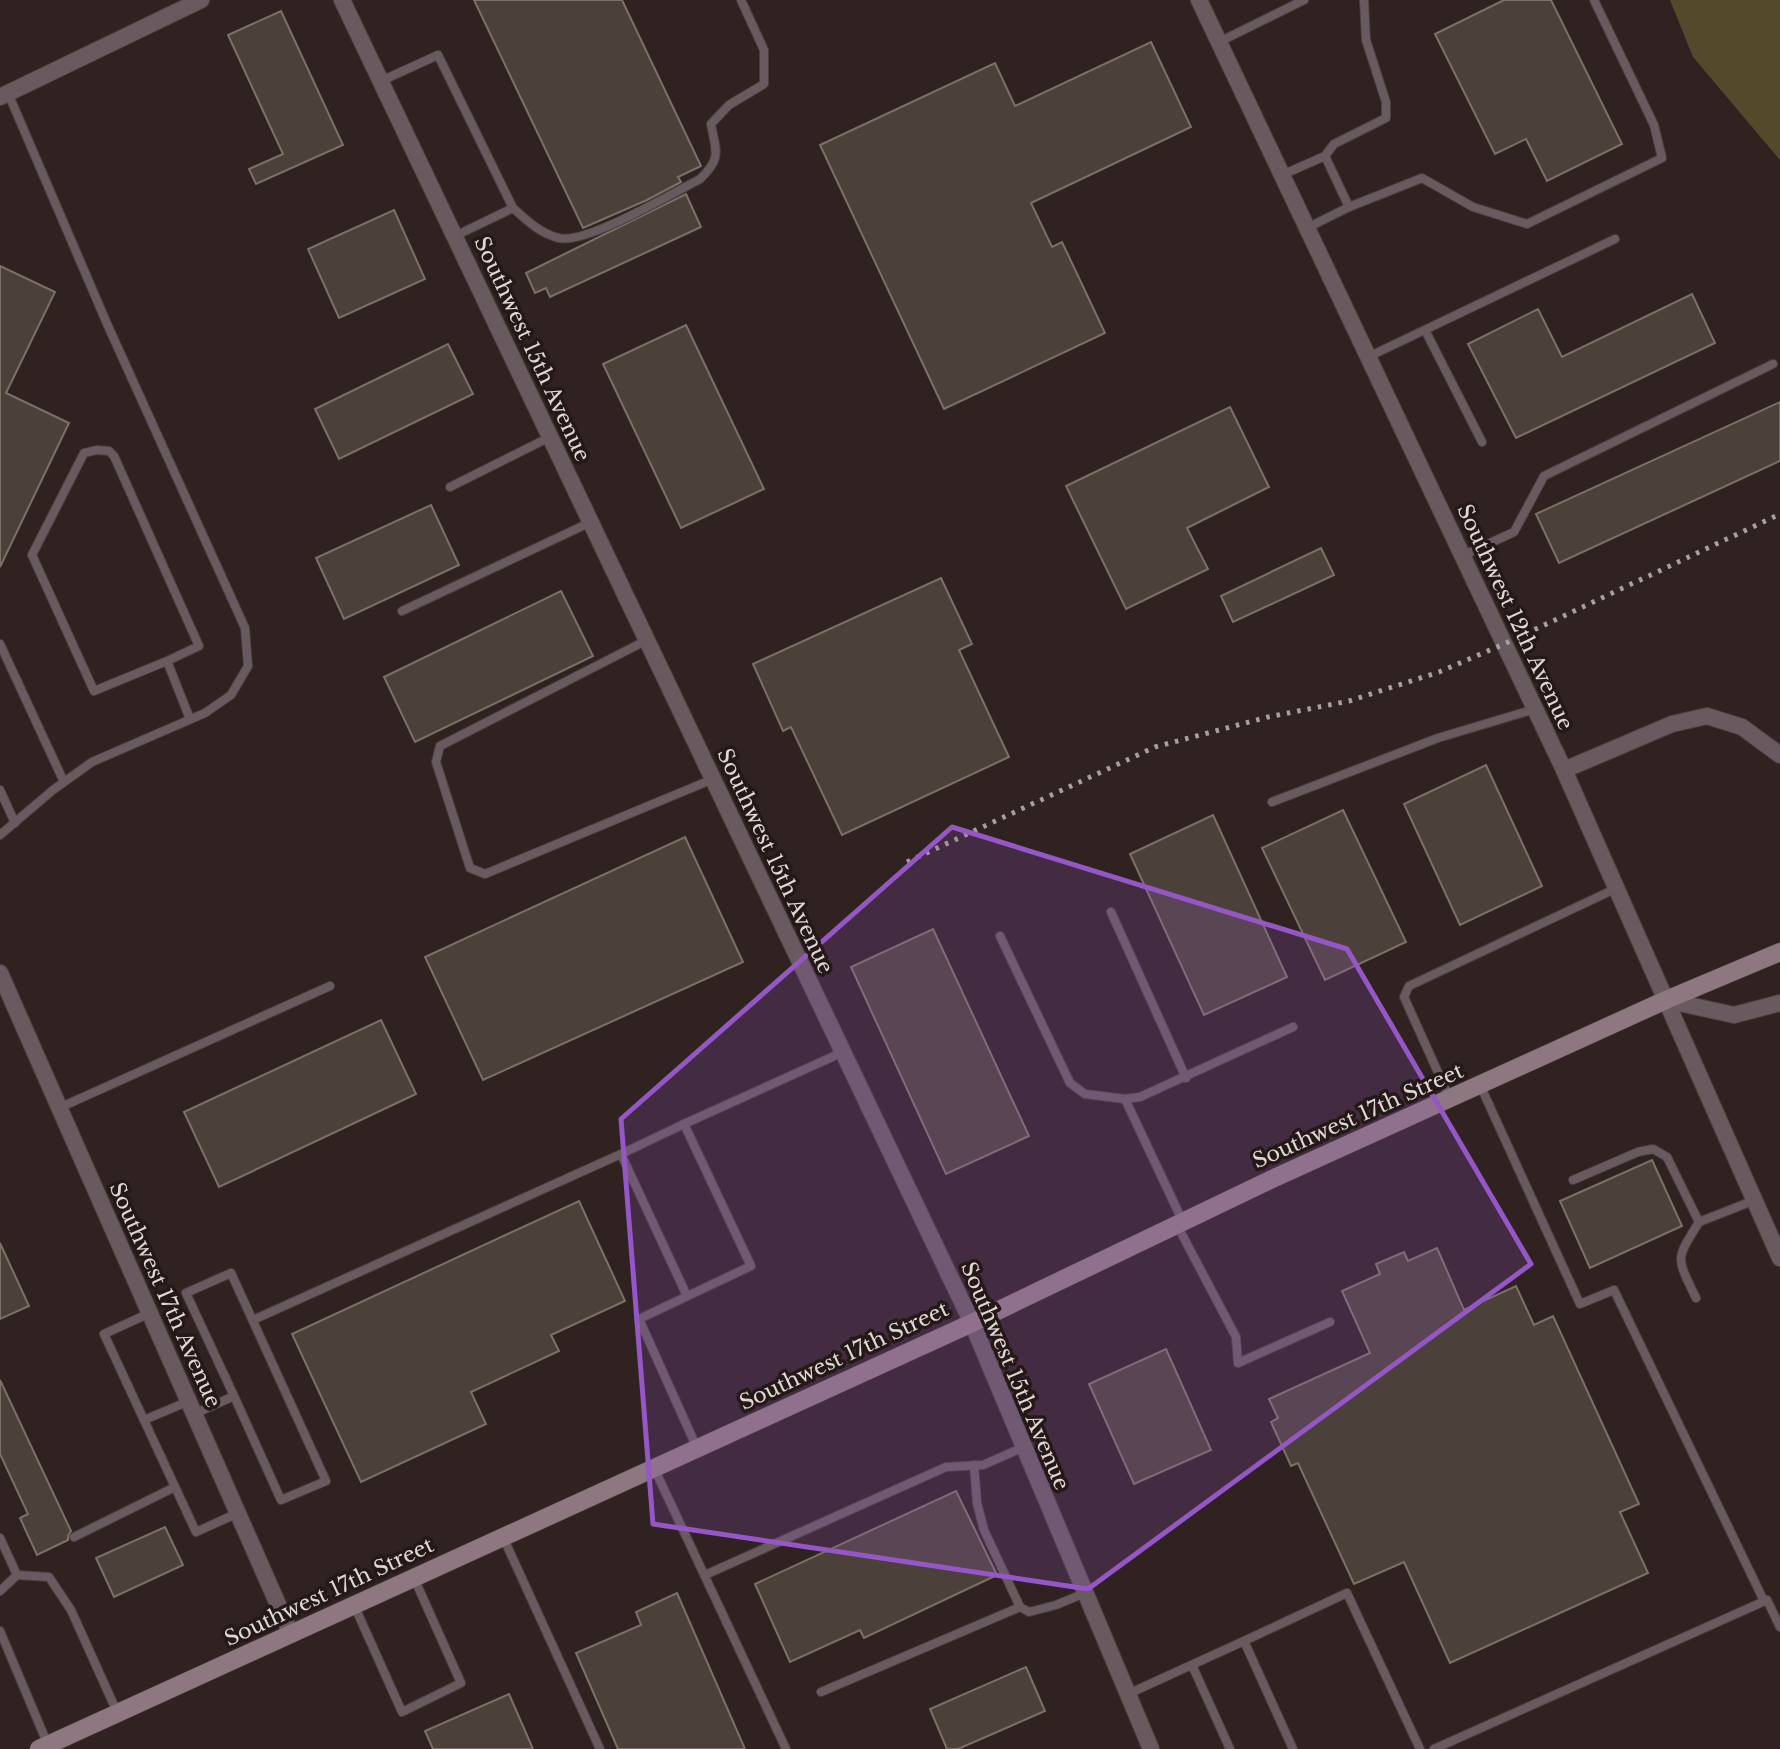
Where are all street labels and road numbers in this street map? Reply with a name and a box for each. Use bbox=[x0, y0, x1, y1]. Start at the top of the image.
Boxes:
street label: Southwest 15th Avenue bbox=[468, 232, 596, 466]
street label: Southwest 12th Avenue bbox=[1451, 500, 1579, 734]
street label: Southwest 15th Avenue bbox=[711, 744, 839, 978]
street label: Southwest 17th Street bbox=[1249, 1058, 1467, 1174]
street label: Southwest 17th Avenue bbox=[104, 1178, 226, 1412]
street label: Southwest 15th Avenue bbox=[955, 1258, 1075, 1494]
street label: Southwest 17th Street bbox=[735, 1296, 953, 1416]
street label: Southwest 17th Street bbox=[220, 1532, 438, 1652]

